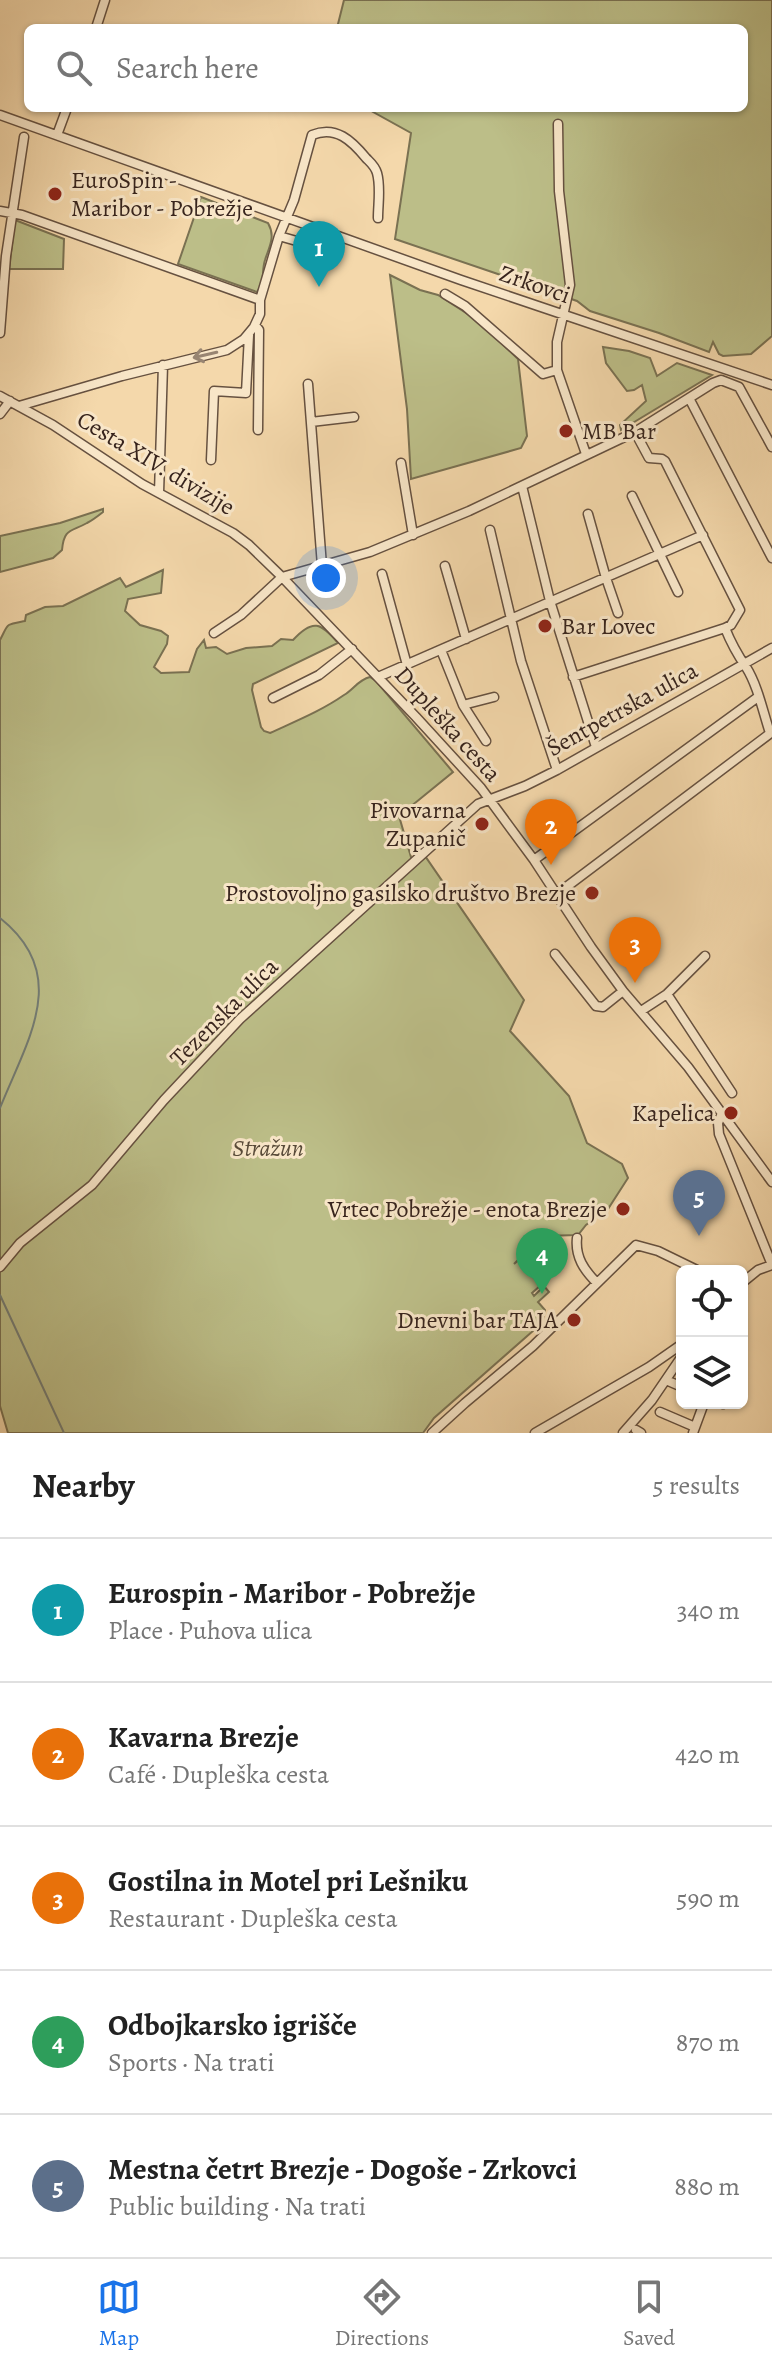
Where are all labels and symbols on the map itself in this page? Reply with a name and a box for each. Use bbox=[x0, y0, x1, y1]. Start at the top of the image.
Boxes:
place label: EuroSpin - Maribor - Pobrežje bbox=[71, 164, 253, 224]
marker: EuroSpin - Maribor - Pobrežje bbox=[46, 185, 64, 203]
pin: 1 bbox=[293, 221, 345, 287]
street label: Zrkovci bbox=[495, 257, 575, 311]
one-way arrow bbox=[193, 348, 219, 363]
street label: Cesta XIV. divizije bbox=[71, 403, 241, 523]
place label: MB Bar bbox=[582, 415, 656, 447]
marker: MB Bar bbox=[557, 422, 575, 440]
your location bbox=[306, 558, 346, 598]
place label: Bar Lovec bbox=[561, 610, 655, 642]
marker: Bar Lovec bbox=[536, 617, 554, 635]
street label: Šentpetrska ulica bbox=[541, 654, 704, 764]
street label: Dupleška cesta bbox=[387, 659, 509, 789]
place label: Pivovarna Zupanič bbox=[369, 794, 467, 854]
pin: 2 bbox=[525, 799, 577, 865]
marker: Pivovarna Zupanič bbox=[473, 815, 491, 833]
place label: Prostovoljno gasilsko društvo Brezje bbox=[225, 877, 576, 909]
marker: Prostovoljno gasilsko društvo Brezje bbox=[583, 884, 601, 902]
pin: 3 bbox=[609, 917, 661, 983]
street label: Tezenska ulica bbox=[163, 950, 286, 1073]
place label: Kapelica bbox=[632, 1097, 716, 1129]
marker: Kapelica bbox=[722, 1104, 740, 1122]
park label: Stražun bbox=[232, 1132, 304, 1164]
pin: 5 bbox=[673, 1170, 725, 1236]
place label: Vrtec Pobrežje - enota Brezje bbox=[327, 1193, 607, 1225]
marker: Vrtec Pobrežje - enota Brezje bbox=[614, 1200, 632, 1218]
pin: 4 bbox=[516, 1228, 568, 1294]
place label: Dnevni bar TAJA bbox=[397, 1304, 559, 1336]
marker: Dnevni bar TAJA bbox=[565, 1311, 583, 1329]

